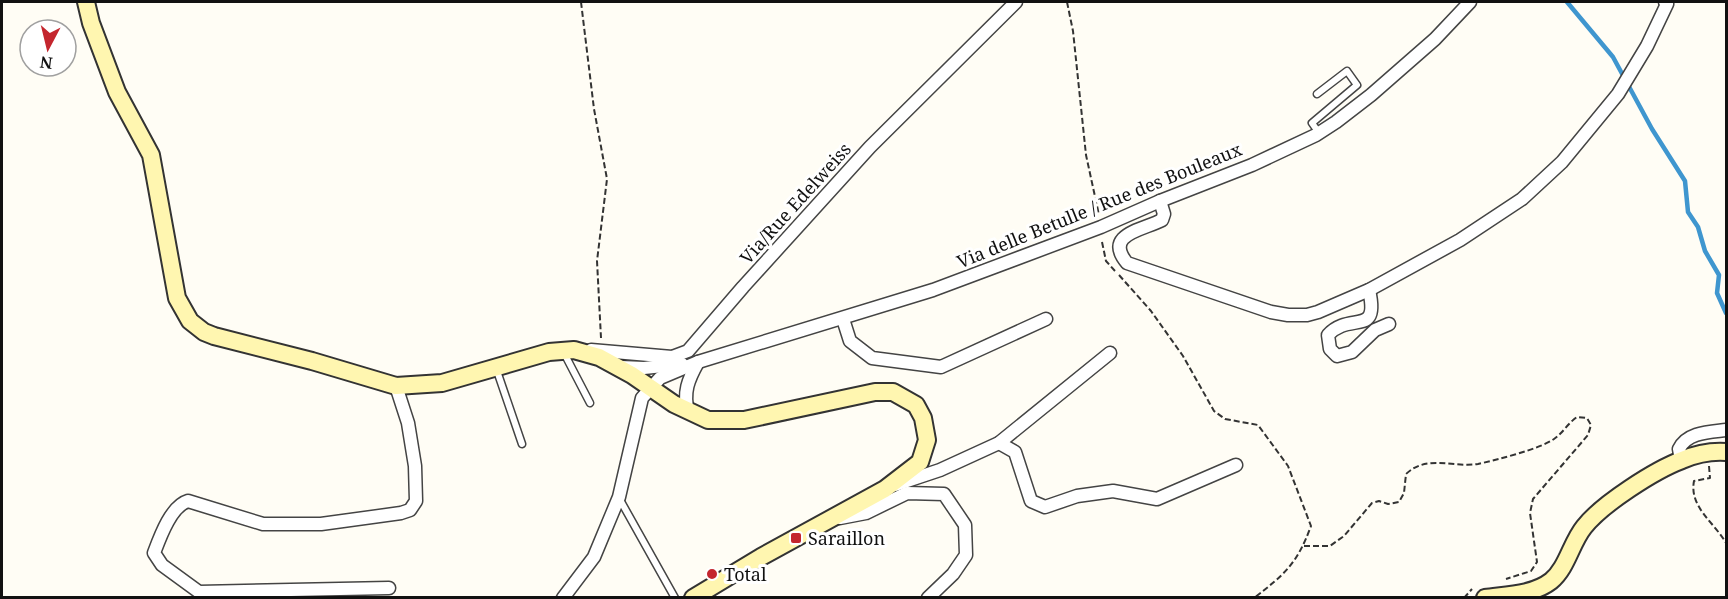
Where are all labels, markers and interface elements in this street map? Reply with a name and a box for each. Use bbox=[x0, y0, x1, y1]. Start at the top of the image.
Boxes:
north arrow bbox=[18, 18, 78, 78]
text: N bbox=[38, 51, 54, 75]
street label: Via delle Betulle / Rue des Bouleaux bbox=[953, 136, 1246, 273]
street label: Via/Rue Edelweiss bbox=[734, 137, 856, 269]
place label: Saraillon bbox=[808, 526, 885, 550]
marker: Saraillon bbox=[789, 531, 803, 545]
place label: Total bbox=[724, 562, 767, 586]
marker: Total bbox=[705, 567, 719, 581]

